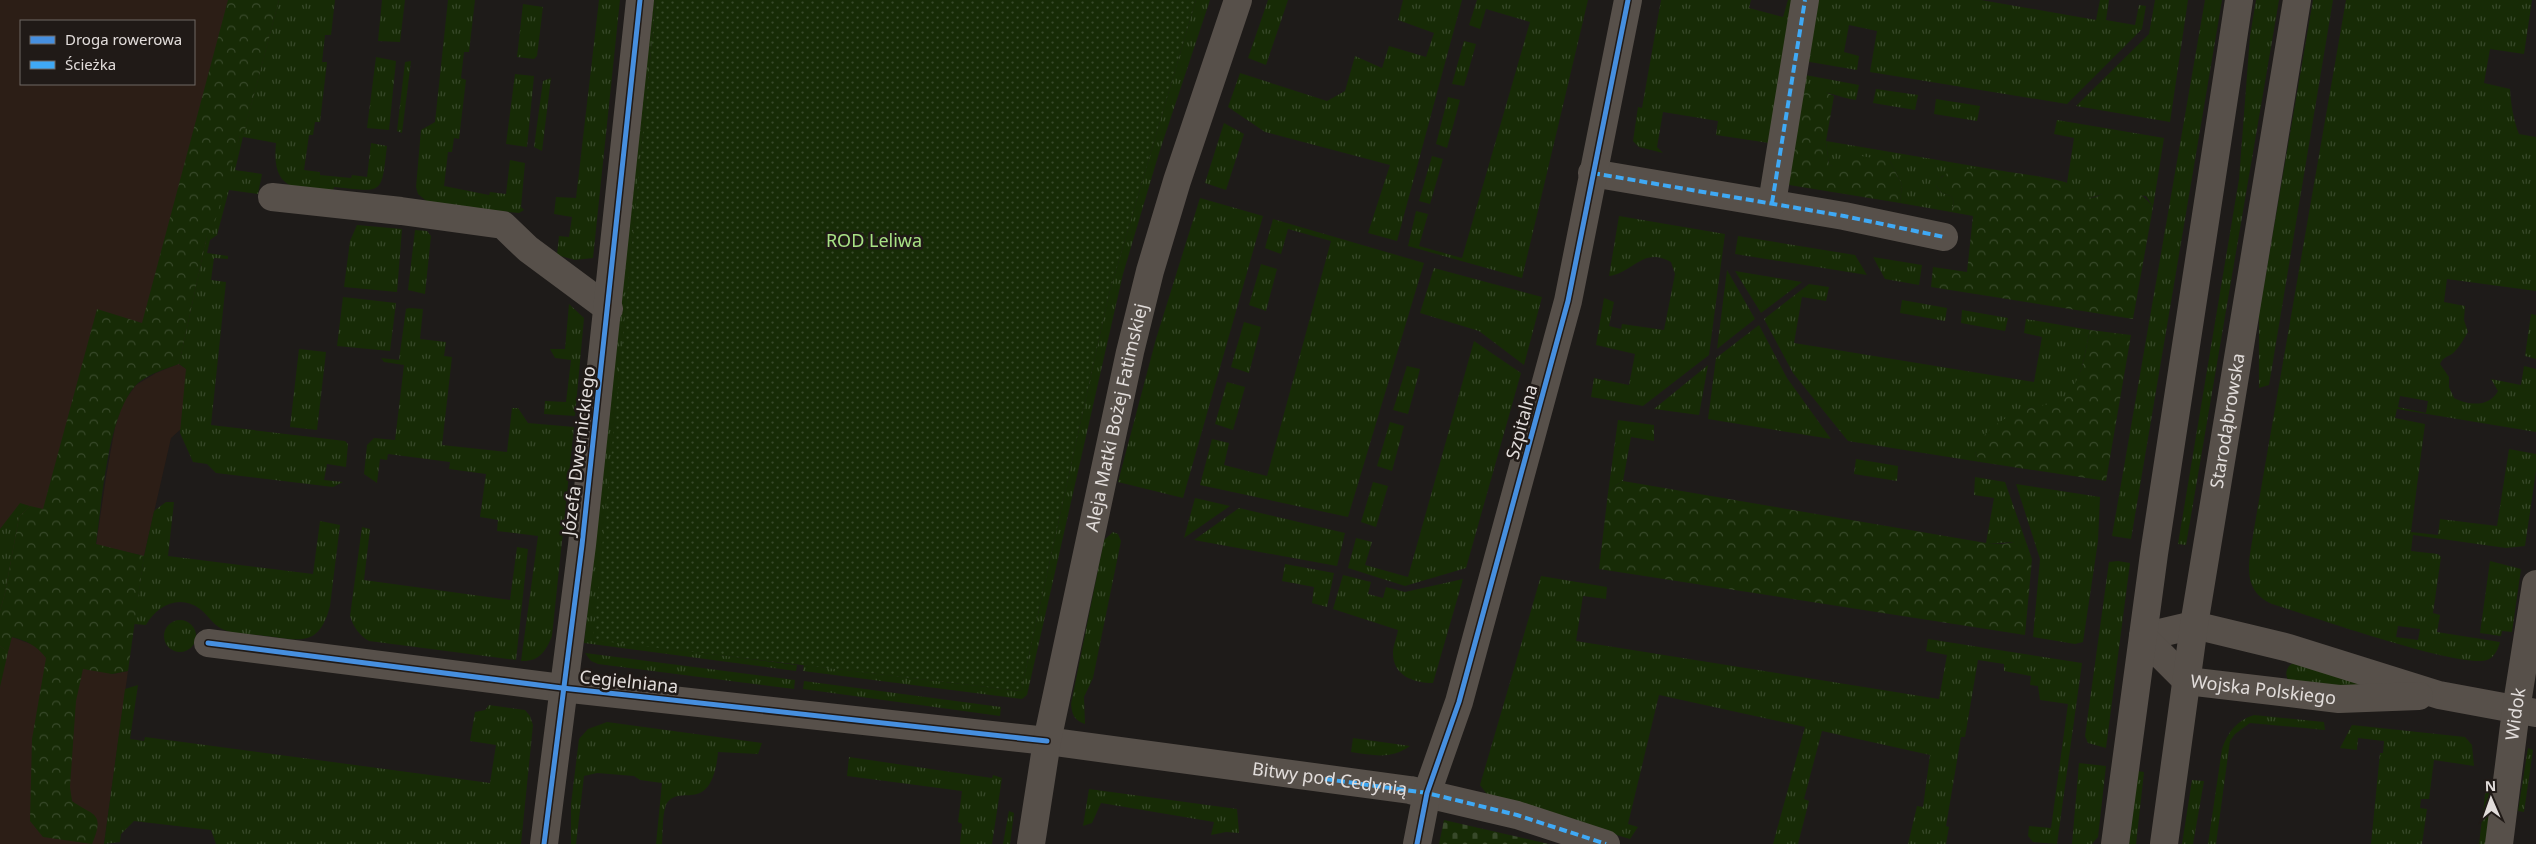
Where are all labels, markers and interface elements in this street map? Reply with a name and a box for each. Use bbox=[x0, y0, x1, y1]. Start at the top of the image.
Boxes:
legend bbox=[20, 20, 195, 85]
text: Droga rowerowa bbox=[65, 29, 182, 49]
text: Ścieżka bbox=[65, 54, 116, 74]
park label: ROD Leliwa bbox=[826, 228, 922, 252]
street label: Aleja Matki Bożej Fatimskiej bbox=[1079, 301, 1153, 534]
street label: Starodąbrowska bbox=[2204, 351, 2250, 490]
street label: Józefa Dwernickiego bbox=[555, 365, 600, 539]
street label: Szpitalna bbox=[1500, 382, 1543, 462]
street label: Cegielniana bbox=[579, 664, 680, 698]
street label: Wojska Polskiego bbox=[2189, 669, 2337, 710]
street label: Widok bbox=[2499, 685, 2530, 742]
street label: Bitwy pod Cedynią bbox=[1251, 756, 1409, 801]
north arrow bbox=[2466, 774, 2516, 824]
text: N bbox=[2485, 776, 2497, 795]

